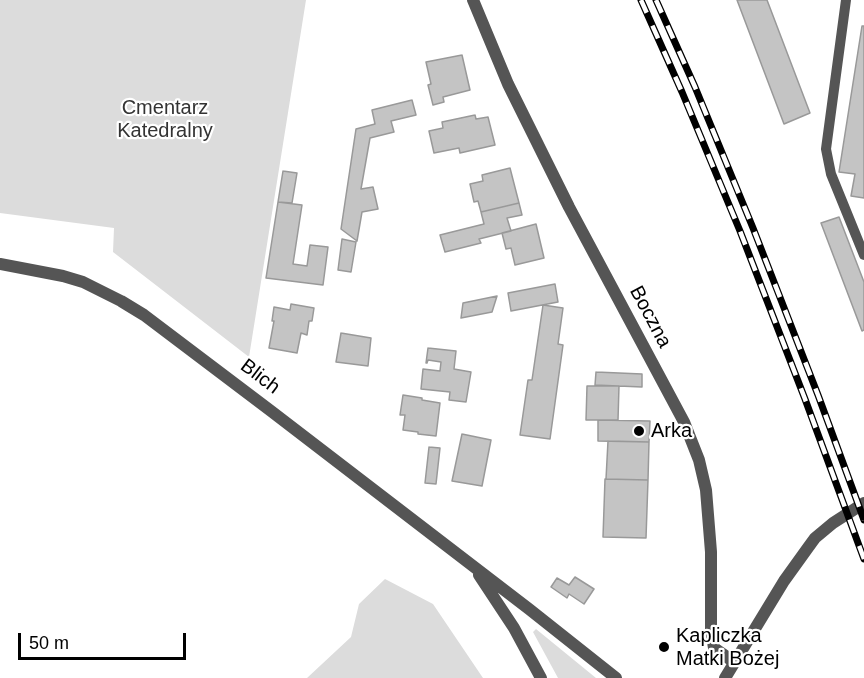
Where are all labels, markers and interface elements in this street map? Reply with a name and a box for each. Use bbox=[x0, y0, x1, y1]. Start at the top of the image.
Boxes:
park label: Cmentarz Katedralny bbox=[117, 96, 213, 143]
street label: Boczna bbox=[624, 282, 676, 352]
street label: Blich bbox=[235, 354, 285, 400]
place label: Arka bbox=[651, 419, 692, 443]
marker: Arka bbox=[632, 424, 646, 438]
scale bar bbox=[21, 621, 189, 659]
place label: Kapliczka Matki Bożej bbox=[676, 624, 779, 671]
text: 50 m bbox=[29, 633, 69, 653]
marker: Kapliczka Matki Bożej bbox=[657, 640, 671, 654]

